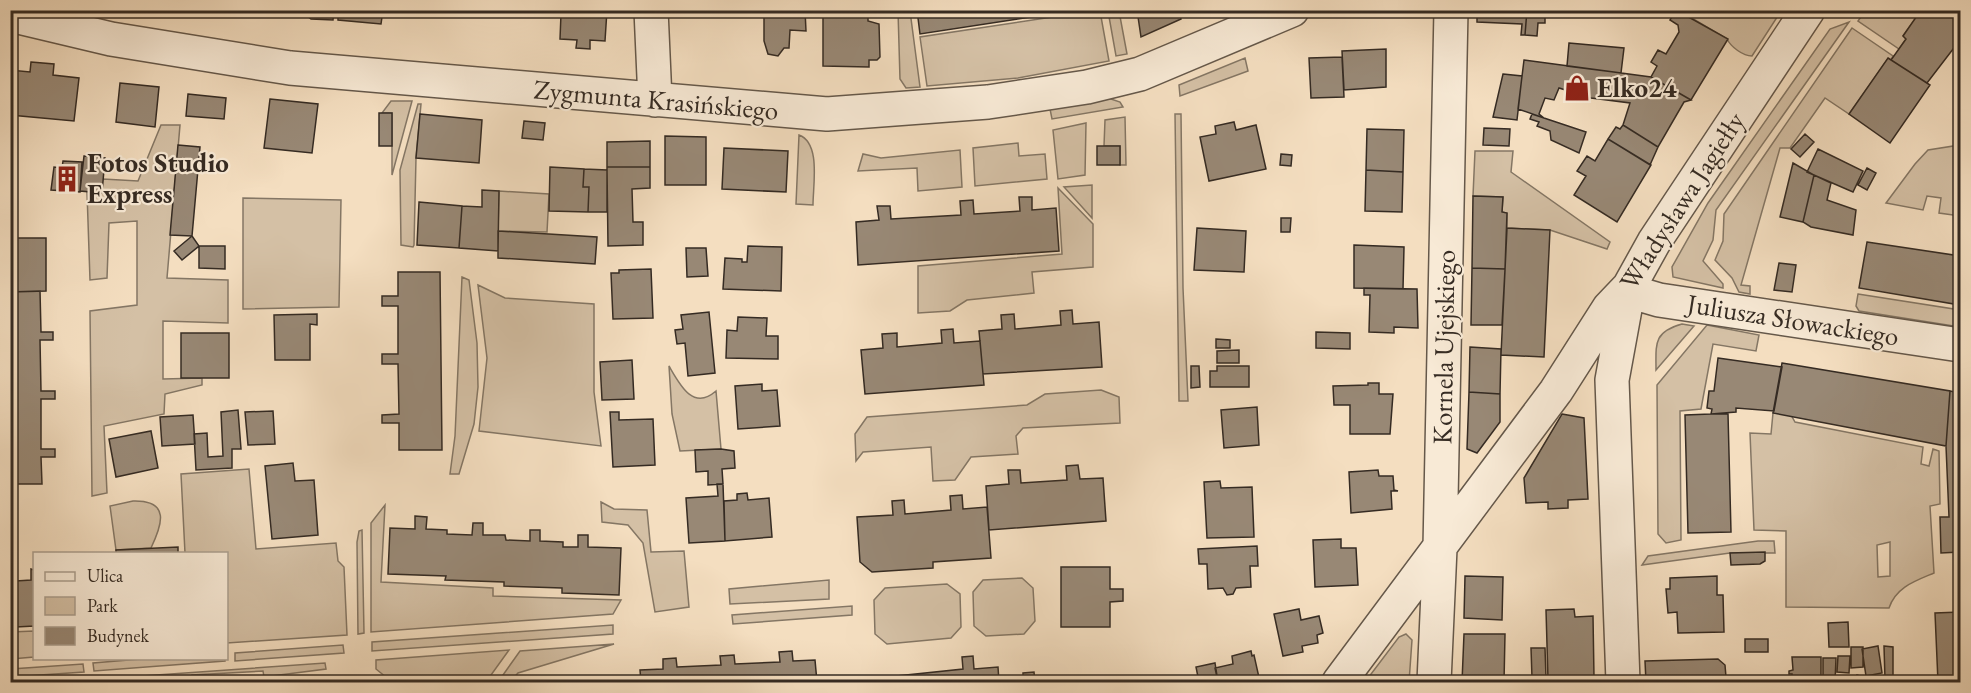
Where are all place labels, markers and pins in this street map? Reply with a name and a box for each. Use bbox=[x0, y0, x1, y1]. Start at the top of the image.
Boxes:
place label: Elko24 bbox=[1597, 70, 1677, 105]
shop icon: Elko24 bbox=[1562, 73, 1592, 103]
place label: Fotos Studio Express bbox=[87, 145, 229, 211]
building icon: Fotos Studio Express bbox=[52, 164, 82, 194]

